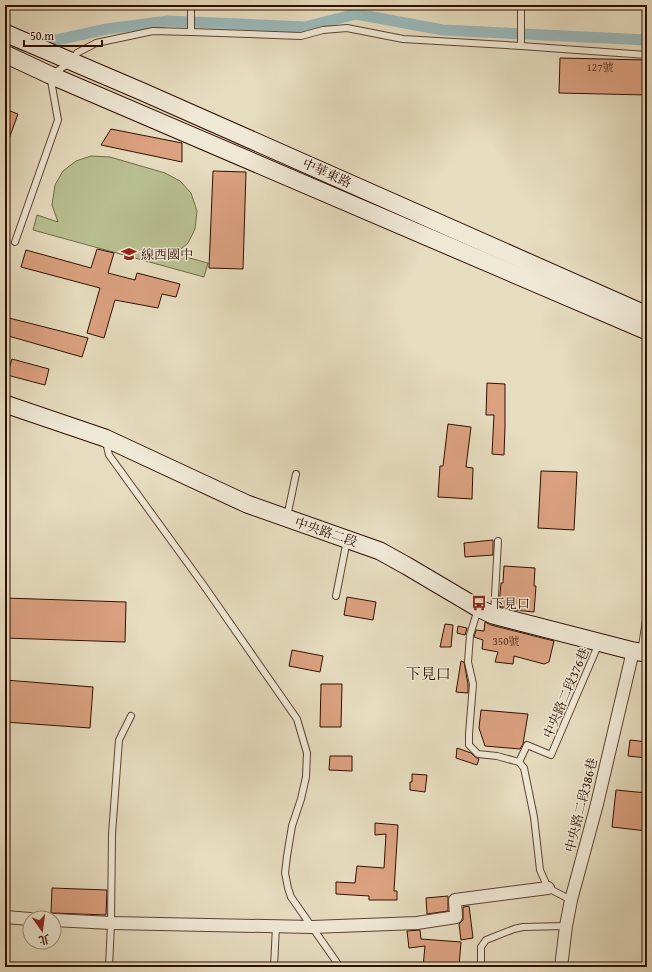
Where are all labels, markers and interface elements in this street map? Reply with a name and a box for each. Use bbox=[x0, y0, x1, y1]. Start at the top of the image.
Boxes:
scale bar bbox=[24, 22, 102, 48]
text: 50 m bbox=[30, 27, 54, 44]
house number: 127號 bbox=[587, 59, 613, 75]
street label: 中華東路 bbox=[299, 154, 355, 192]
school or university icon: 線西國中 bbox=[120, 245, 138, 263]
place label: 線西國中 bbox=[141, 245, 193, 264]
street label: 中央路二段 bbox=[292, 512, 360, 552]
bus stop icon: 下見口 bbox=[470, 594, 488, 612]
place label: 下見口 bbox=[491, 594, 530, 613]
house number: 350號 bbox=[493, 633, 519, 649]
street label: 中央路二段376巷 bbox=[538, 645, 594, 741]
district label: 下見口 bbox=[405, 663, 451, 684]
street label: 中央路二段386巷 bbox=[560, 756, 602, 854]
north arrow bbox=[22, 910, 62, 950]
text: 北 bbox=[37, 931, 52, 949]

